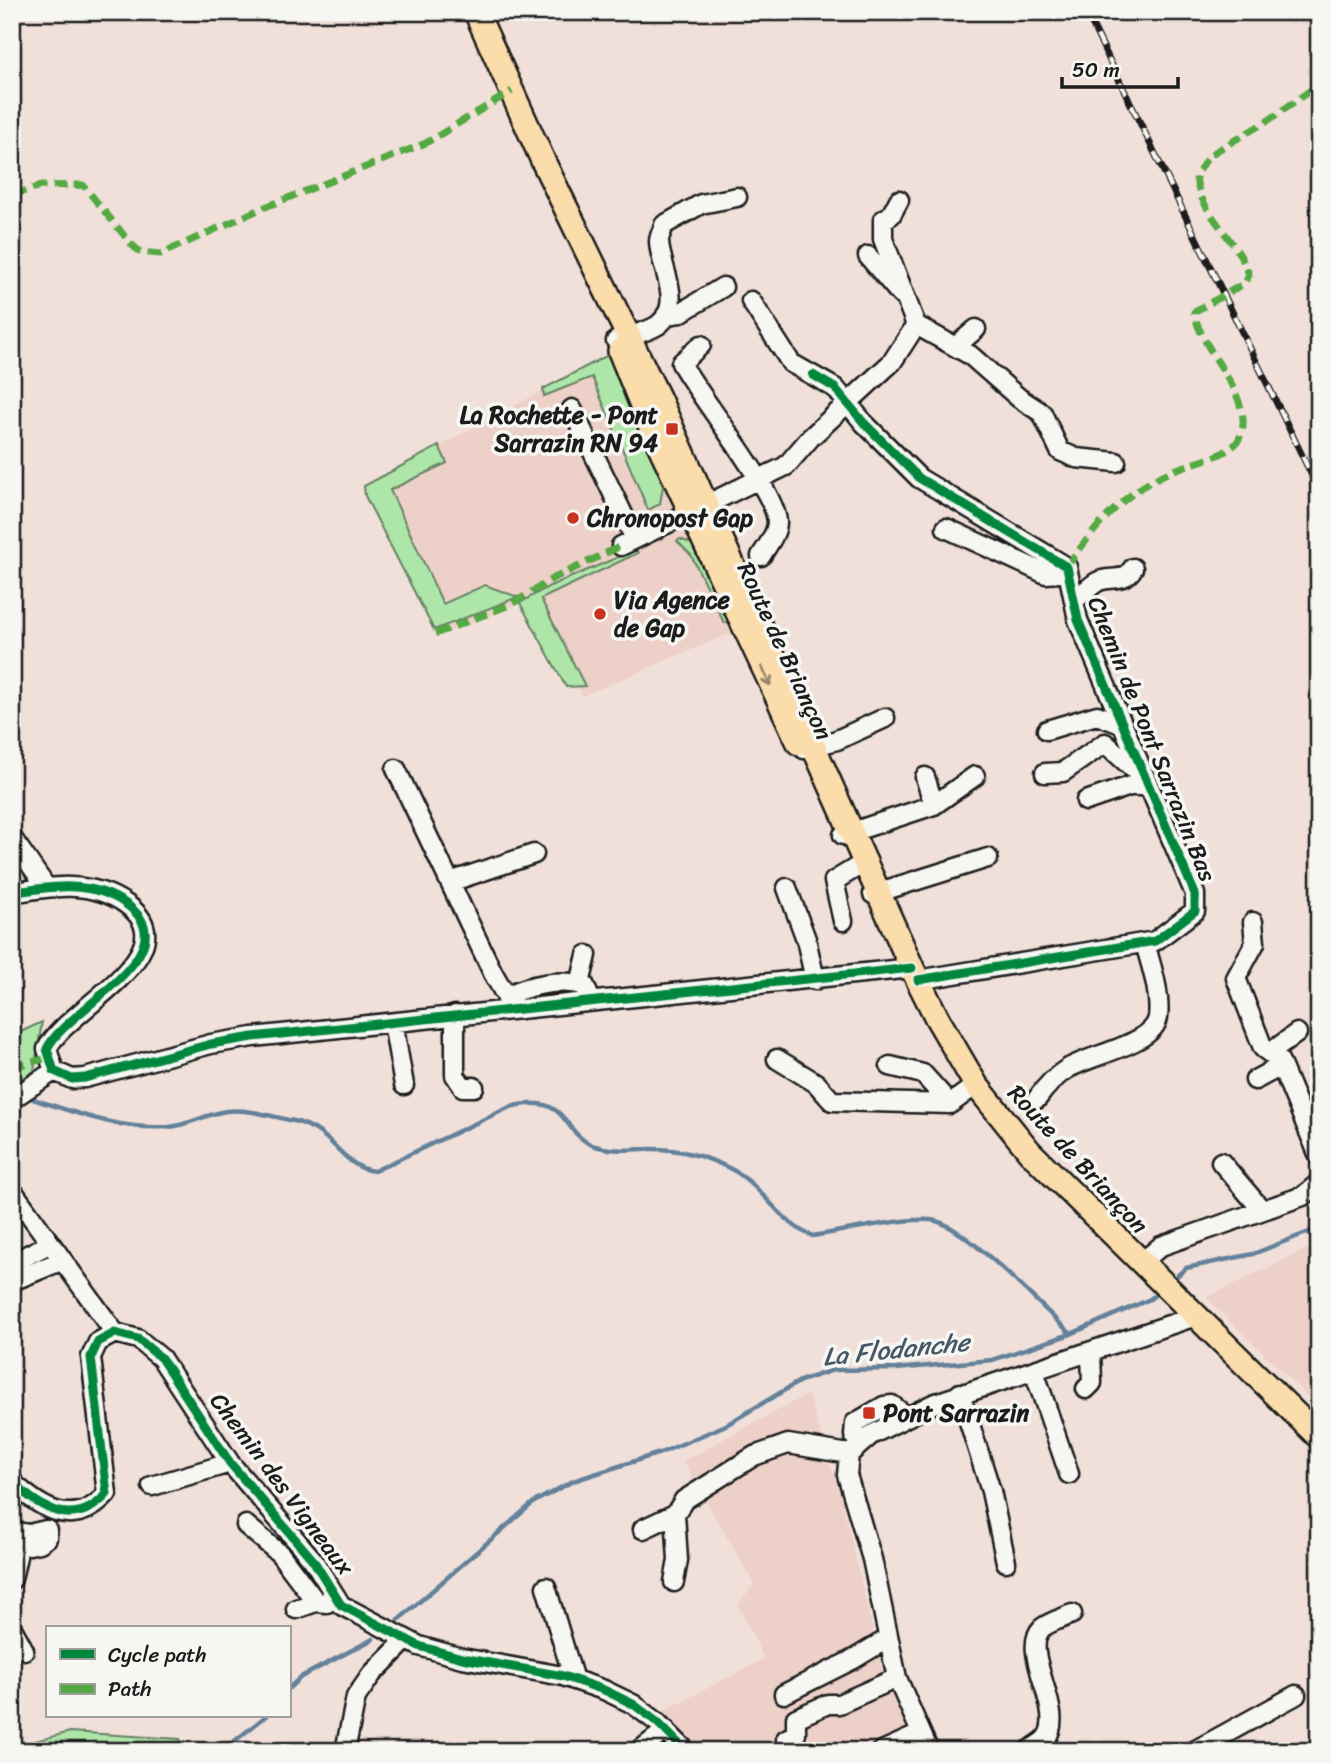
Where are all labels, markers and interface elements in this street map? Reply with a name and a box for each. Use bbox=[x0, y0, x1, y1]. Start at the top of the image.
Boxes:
scale bar bbox=[1062, 46, 1177, 90]
text: 50 m bbox=[1072, 51, 1120, 89]
place label: La Rochette - Pont Sarrazin RN 94 bbox=[460, 394, 659, 464]
marker: La Rochette - Pont Sarrazin RN 94 bbox=[664, 421, 680, 437]
place label: Chronopost Gap bbox=[586, 497, 753, 539]
marker: Chronopost Gap bbox=[565, 510, 581, 526]
street label: Route de Briançon bbox=[725, 555, 845, 747]
place label: Via Agence de Gap bbox=[614, 579, 731, 649]
street label: Chemin de Pont Sarrazin Bas bbox=[1075, 590, 1229, 888]
marker: Via Agence de Gap bbox=[592, 606, 608, 622]
one-way arrow bbox=[760, 664, 773, 686]
street label: Route de Briançon bbox=[997, 1074, 1159, 1244]
water label: La Flodanche bbox=[820, 1318, 974, 1380]
street label: Chemin des Vigneaux bbox=[199, 1383, 366, 1586]
place label: Pont Sarrazin bbox=[883, 1392, 1029, 1434]
marker: Pont Sarrazin bbox=[861, 1405, 877, 1421]
legend bbox=[46, 1626, 290, 1718]
text: Cycle path bbox=[108, 1636, 207, 1674]
text: Path bbox=[108, 1670, 151, 1708]

